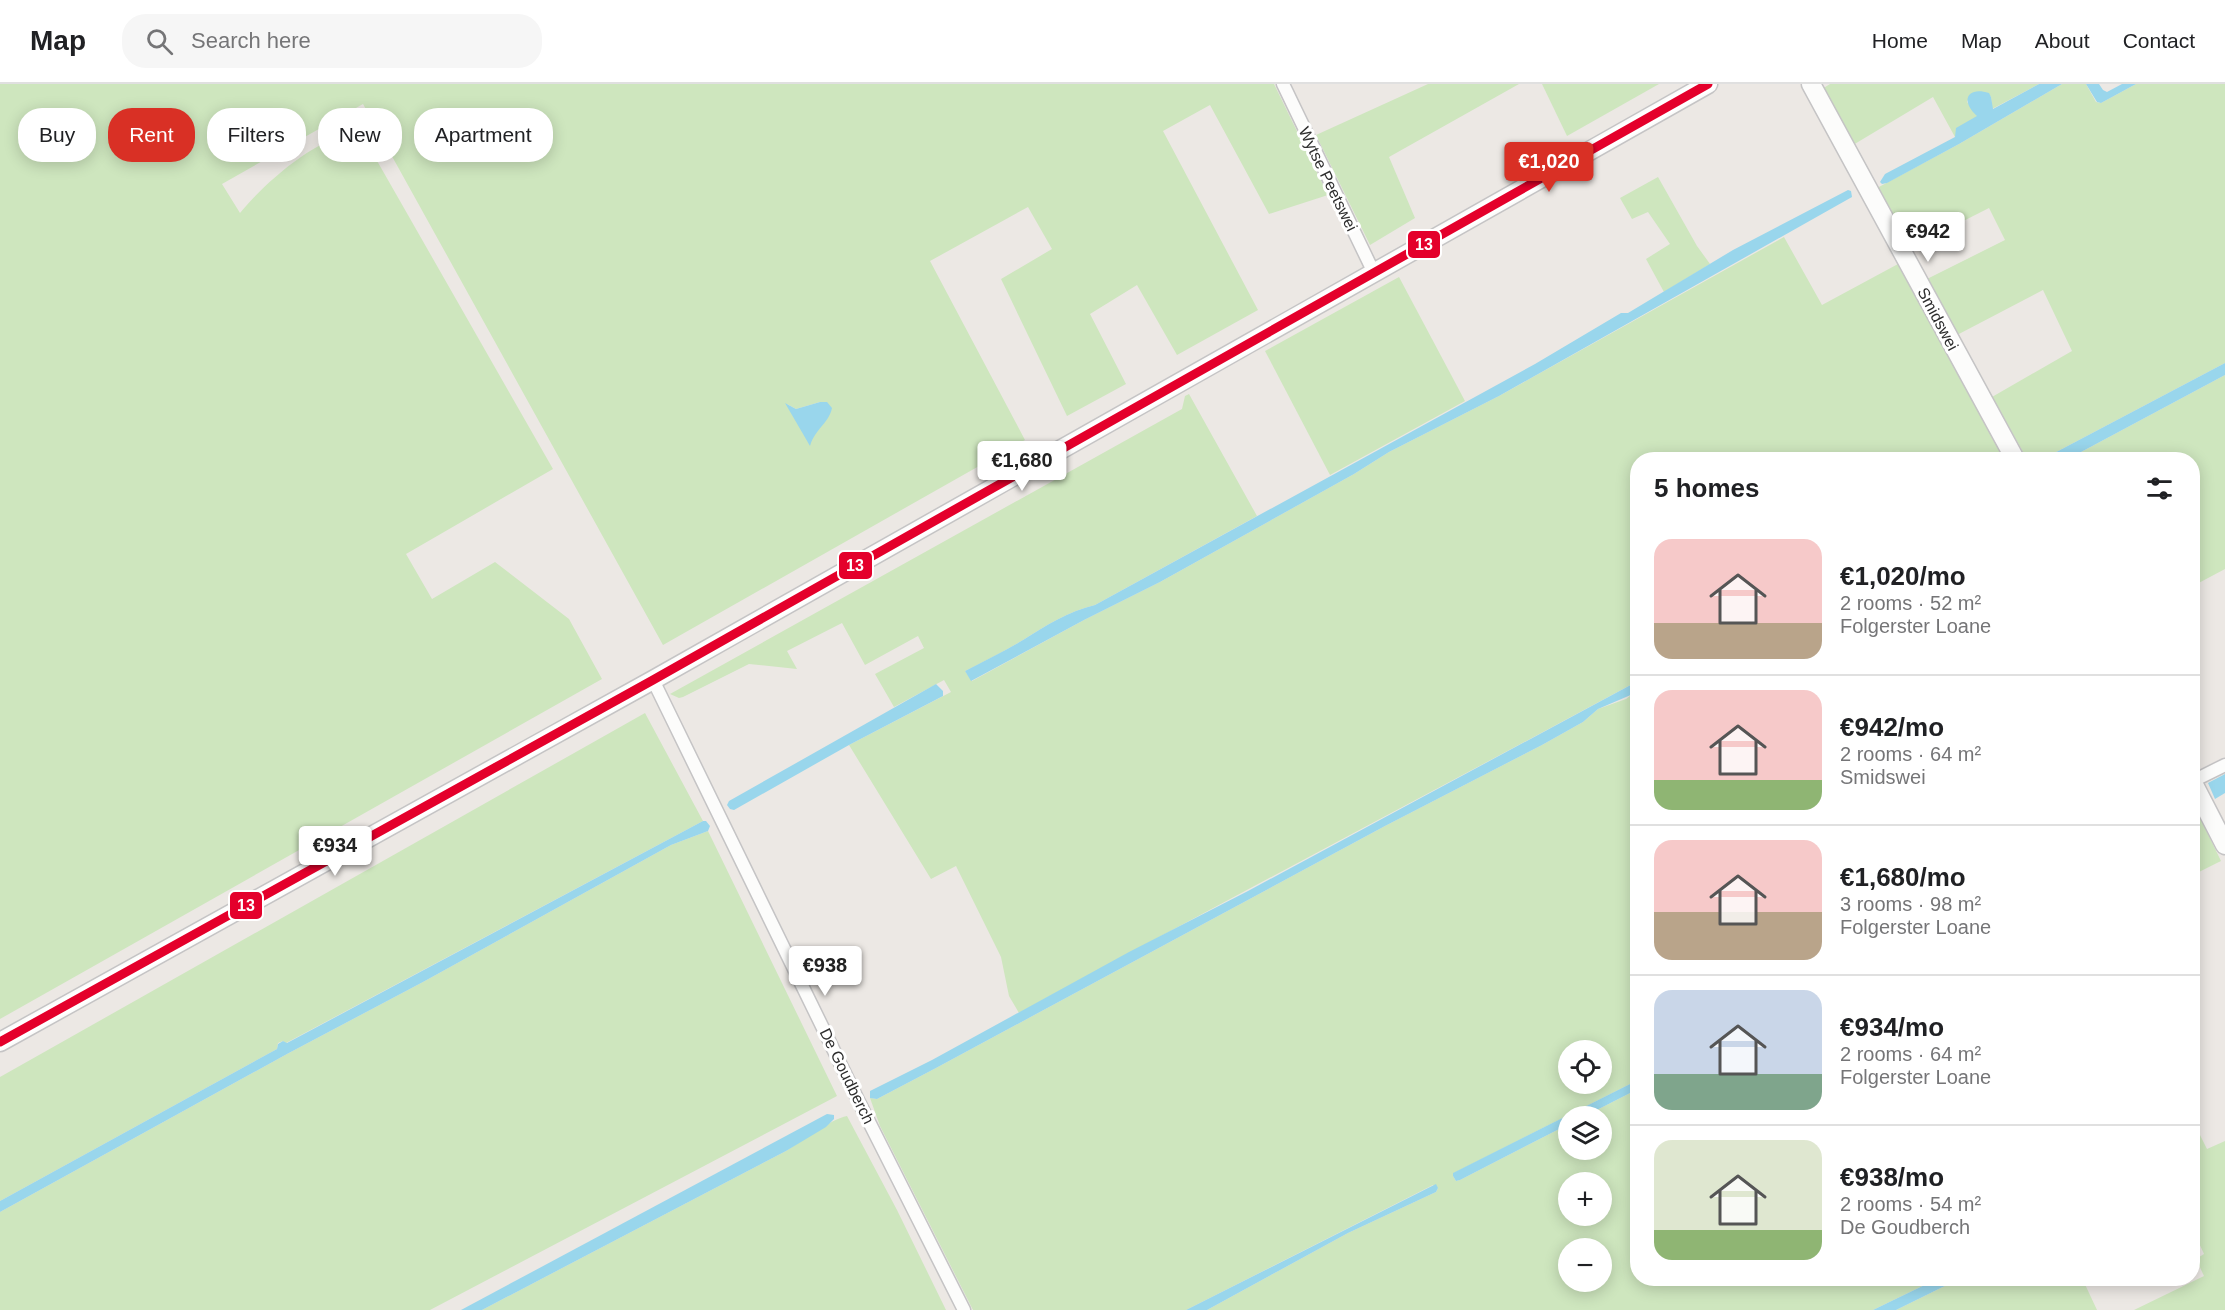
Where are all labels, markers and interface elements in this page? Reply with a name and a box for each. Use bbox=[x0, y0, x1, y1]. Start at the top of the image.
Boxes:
search box bbox=[122, 14, 542, 68]
text: Map bbox=[30, 25, 86, 56]
icon: search bbox=[143, 25, 176, 58]
text: Search here bbox=[191, 28, 311, 53]
text: Home bbox=[1872, 29, 1928, 52]
text: Map bbox=[1961, 29, 2002, 52]
text: About bbox=[2035, 29, 2090, 52]
text: Contact bbox=[2123, 29, 2195, 52]
chip: Buy bbox=[18, 108, 96, 162]
chip: Rent bbox=[108, 108, 195, 162]
chip: Filters bbox=[207, 108, 306, 162]
chip: New bbox=[318, 108, 402, 162]
chip: Apartment bbox=[414, 108, 553, 162]
street label: Wytse Peetswei bbox=[1295, 124, 1361, 234]
pin: €1,020 bbox=[1500, 142, 1598, 193]
text: €1,020 bbox=[1518, 150, 1580, 172]
pin: €942 bbox=[1892, 212, 1964, 263]
text: €942 bbox=[1906, 220, 1950, 242]
line badge: 13 bbox=[1407, 230, 1441, 259]
text: 13 bbox=[1415, 236, 1433, 253]
street label: Smidswei bbox=[1914, 285, 1962, 353]
pin: €1,680 bbox=[973, 441, 1071, 492]
text: €1,680 bbox=[991, 449, 1053, 471]
icon: filters bbox=[2143, 472, 2176, 505]
text: 5 homes bbox=[1654, 473, 1760, 503]
line badge: 13 bbox=[838, 551, 873, 580]
text: 13 bbox=[846, 557, 864, 574]
text: €1,020/mo bbox=[1840, 561, 1966, 591]
icon: home bbox=[1702, 563, 1774, 635]
text: 2 rooms · 52 m² bbox=[1840, 592, 1981, 614]
text: Folgerster Loane bbox=[1840, 615, 1991, 637]
text: €942/mo bbox=[1840, 712, 1944, 742]
icon: home bbox=[1702, 714, 1774, 786]
text: 2 rooms · 64 m² bbox=[1840, 743, 1981, 765]
text: Smidswei bbox=[1840, 766, 1926, 788]
pin: €934 bbox=[299, 826, 371, 877]
text: €934 bbox=[313, 834, 357, 856]
text: €1,680/mo bbox=[1840, 862, 1966, 892]
icon: home bbox=[1702, 864, 1774, 936]
line badge: 13 bbox=[229, 891, 263, 920]
text: 3 rooms · 98 m² bbox=[1840, 893, 1981, 915]
text: 13 bbox=[237, 897, 255, 914]
text: Folgerster Loane bbox=[1840, 916, 1991, 938]
pin: €938 bbox=[789, 946, 861, 997]
text: €938 bbox=[803, 954, 847, 976]
text: €934/mo bbox=[1840, 1012, 1944, 1042]
icon: home bbox=[1702, 1014, 1774, 1086]
street label: De Goudberch bbox=[817, 1026, 877, 1126]
map controls bbox=[1558, 1040, 1612, 1292]
button: locate bbox=[1558, 1040, 1612, 1094]
text: 2 rooms · 64 m² bbox=[1840, 1043, 1981, 1065]
text: Folgerster Loane bbox=[1840, 1066, 1991, 1088]
button: layers bbox=[1558, 1106, 1612, 1160]
text: €938/mo bbox=[1840, 1162, 1944, 1192]
icon: home bbox=[1702, 1164, 1774, 1236]
button: + bbox=[1558, 1172, 1612, 1226]
text: 2 rooms · 54 m² bbox=[1840, 1193, 1981, 1215]
text: De Goudberch bbox=[1840, 1216, 1970, 1238]
button: − bbox=[1558, 1238, 1612, 1292]

